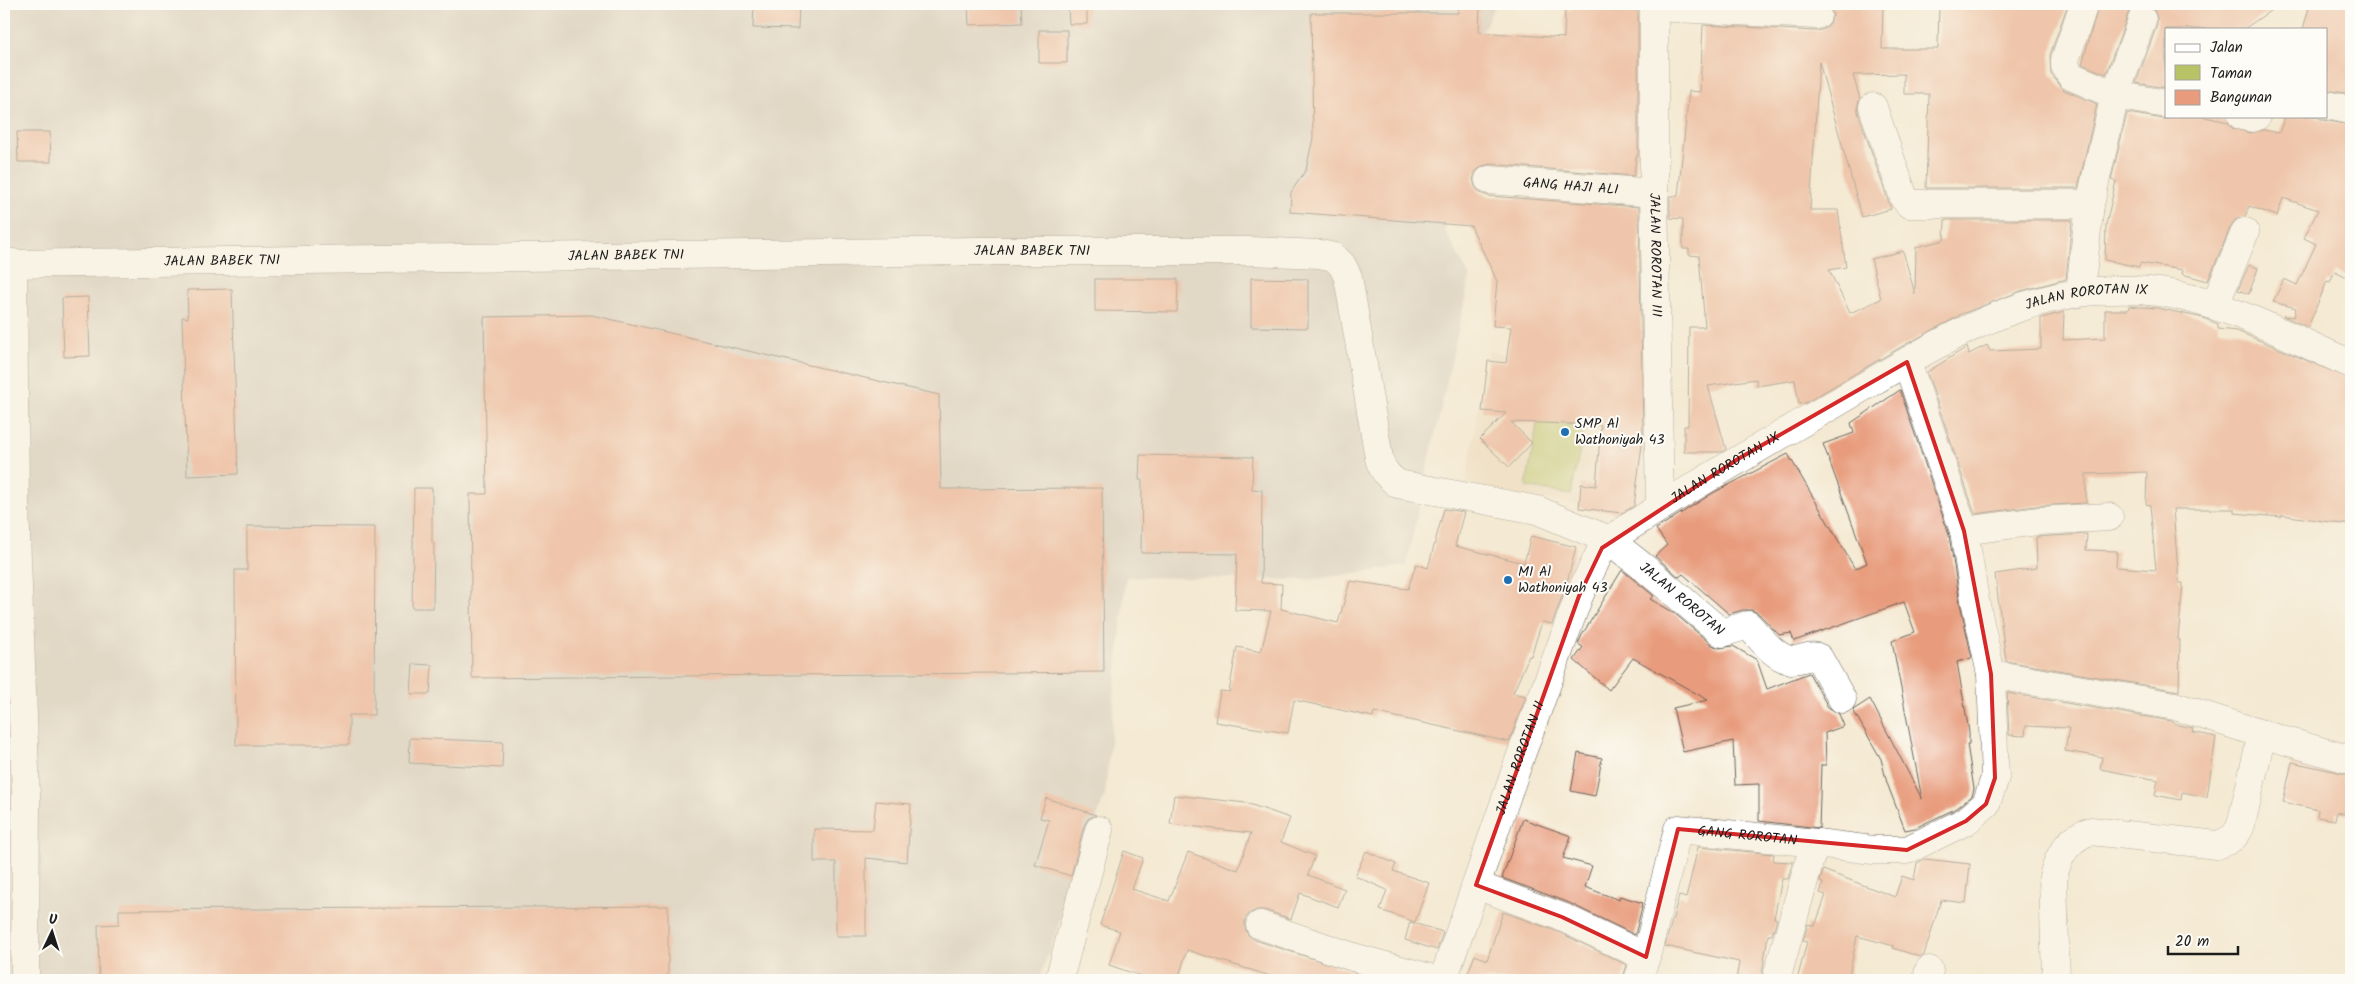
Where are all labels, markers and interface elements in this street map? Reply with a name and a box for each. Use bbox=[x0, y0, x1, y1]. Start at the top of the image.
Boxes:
legend bbox=[2165, 28, 2328, 118]
text: Jalan bbox=[2210, 36, 2243, 60]
text: Taman bbox=[2210, 62, 2252, 86]
text: Bangunan bbox=[2210, 86, 2272, 110]
street label: GANG HAJI ALI bbox=[1522, 172, 1619, 201]
street label: JALAN ROROTAN III bbox=[1643, 193, 1667, 317]
street label: JALAN BABEK TNI bbox=[974, 240, 1090, 262]
street label: JALAN BABEK TNI bbox=[568, 244, 684, 267]
street label: JALAN BABEK TNI bbox=[164, 249, 280, 273]
street label: JALAN ROROTAN IX bbox=[2022, 279, 2149, 316]
place label: SMP Al Wathoniyah 43 bbox=[1575, 413, 1665, 451]
marker: SMP Al Wathoniyah 43 bbox=[1559, 426, 1571, 438]
street label: JALAN ROROTAN IX bbox=[1666, 427, 1784, 509]
street label: JALAN ROROTAN bbox=[1634, 557, 1730, 642]
place label: MI Al Wathoniyah 43 bbox=[1518, 561, 1608, 599]
marker: MI Al Wathoniyah 43 bbox=[1502, 574, 1514, 586]
street label: JALAN ROROTAN II bbox=[1490, 698, 1551, 818]
street label: GANG ROROTAN bbox=[1697, 820, 1799, 852]
north arrow bbox=[28, 906, 78, 956]
text: U bbox=[48, 909, 58, 931]
scale bar bbox=[2168, 924, 2238, 956]
text: 20 m bbox=[2175, 930, 2209, 954]

